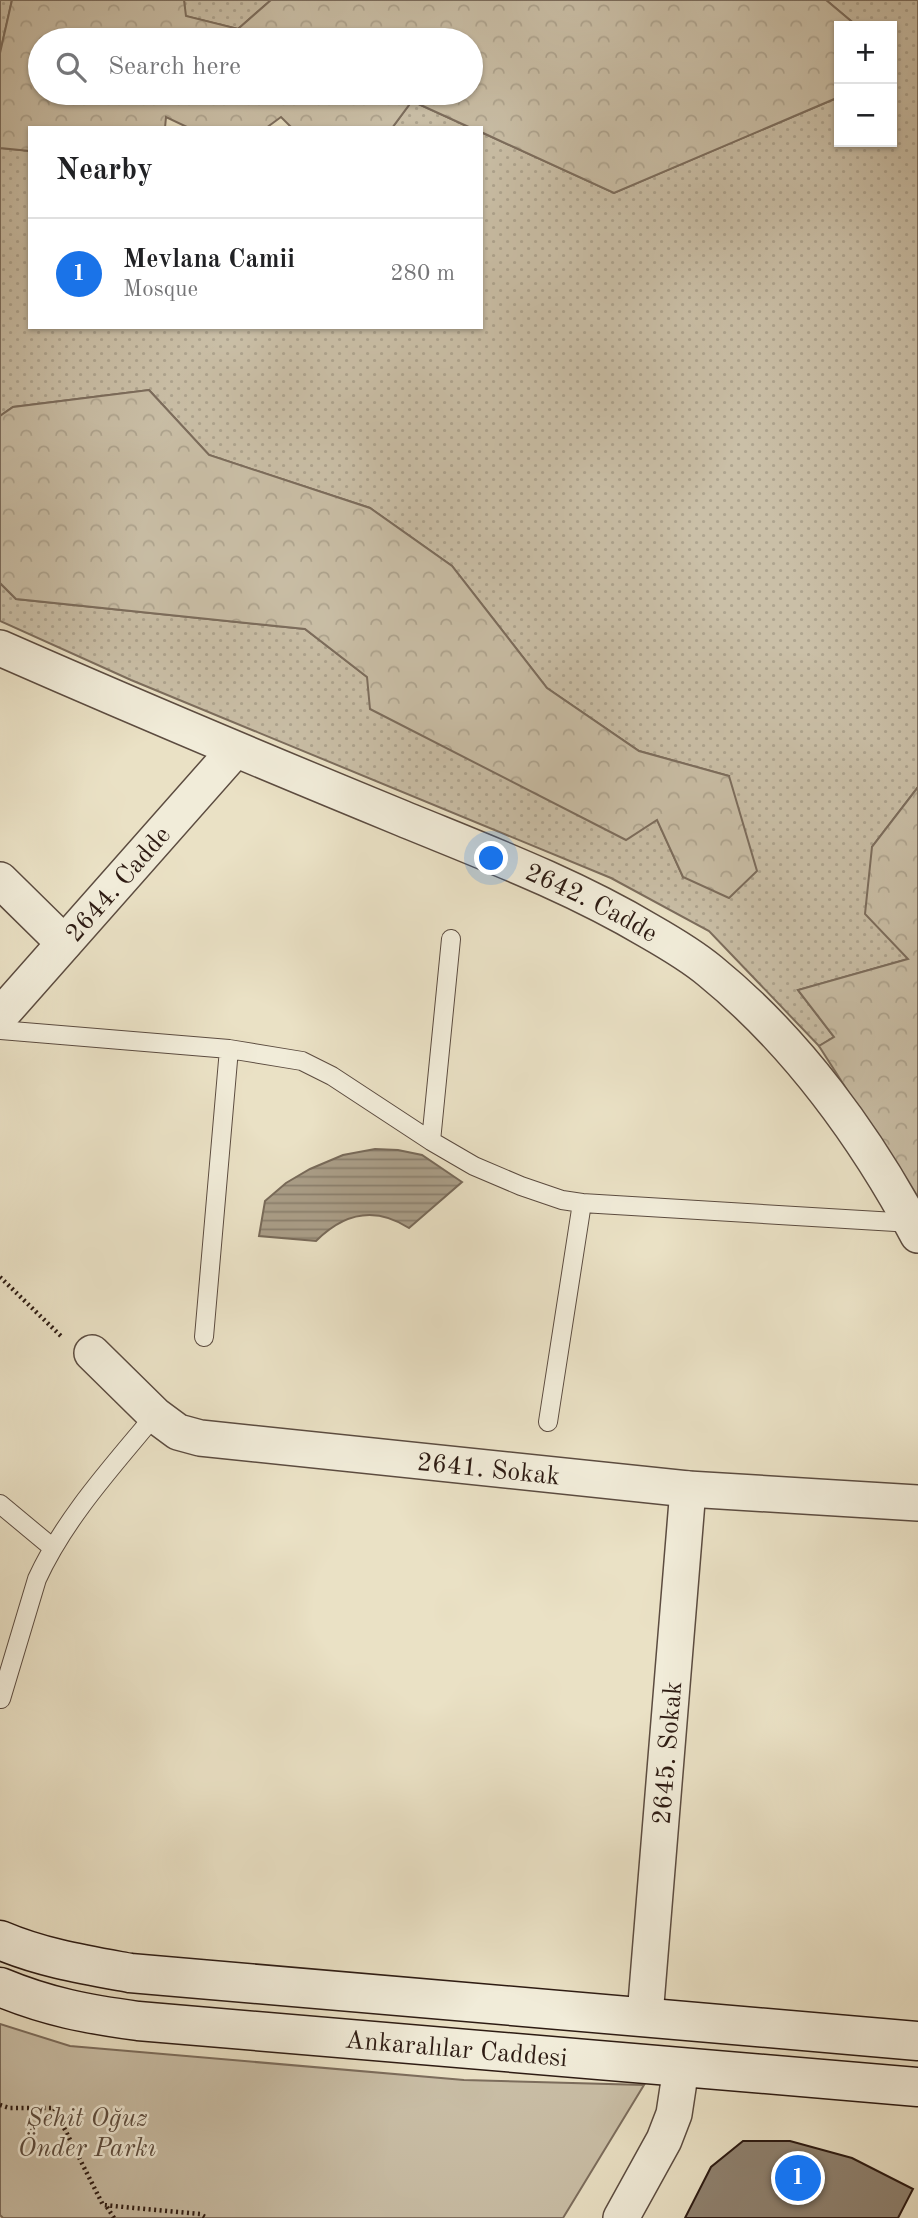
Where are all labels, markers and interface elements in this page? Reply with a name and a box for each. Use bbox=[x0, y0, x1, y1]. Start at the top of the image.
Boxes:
map controls bbox=[834, 21, 897, 147]
button: + bbox=[834, 21, 897, 84]
search box bbox=[28, 28, 483, 105]
icon: search bbox=[52, 48, 90, 86]
text: Search here bbox=[108, 54, 241, 80]
button: − bbox=[834, 84, 897, 147]
text: Nearby bbox=[56, 156, 153, 186]
text: Mevlana Camii bbox=[123, 247, 295, 273]
text: 1 bbox=[72, 262, 86, 285]
text: 280 m bbox=[390, 262, 455, 285]
text: Mosque bbox=[123, 278, 198, 301]
street label: 2644. Cadde bbox=[61, 822, 176, 947]
your location bbox=[474, 841, 508, 875]
street label: 2642. Cadde bbox=[521, 860, 661, 948]
street label: 2641. Sokak bbox=[416, 1450, 561, 1491]
street label: 2645. Sokak bbox=[650, 1680, 687, 1826]
street label: Ankaralılar Caddesi bbox=[344, 2028, 569, 2072]
park label: Şehit Oğuz Önder Parkı bbox=[18, 2106, 157, 2162]
pin: 1 bbox=[775, 2152, 821, 2204]

